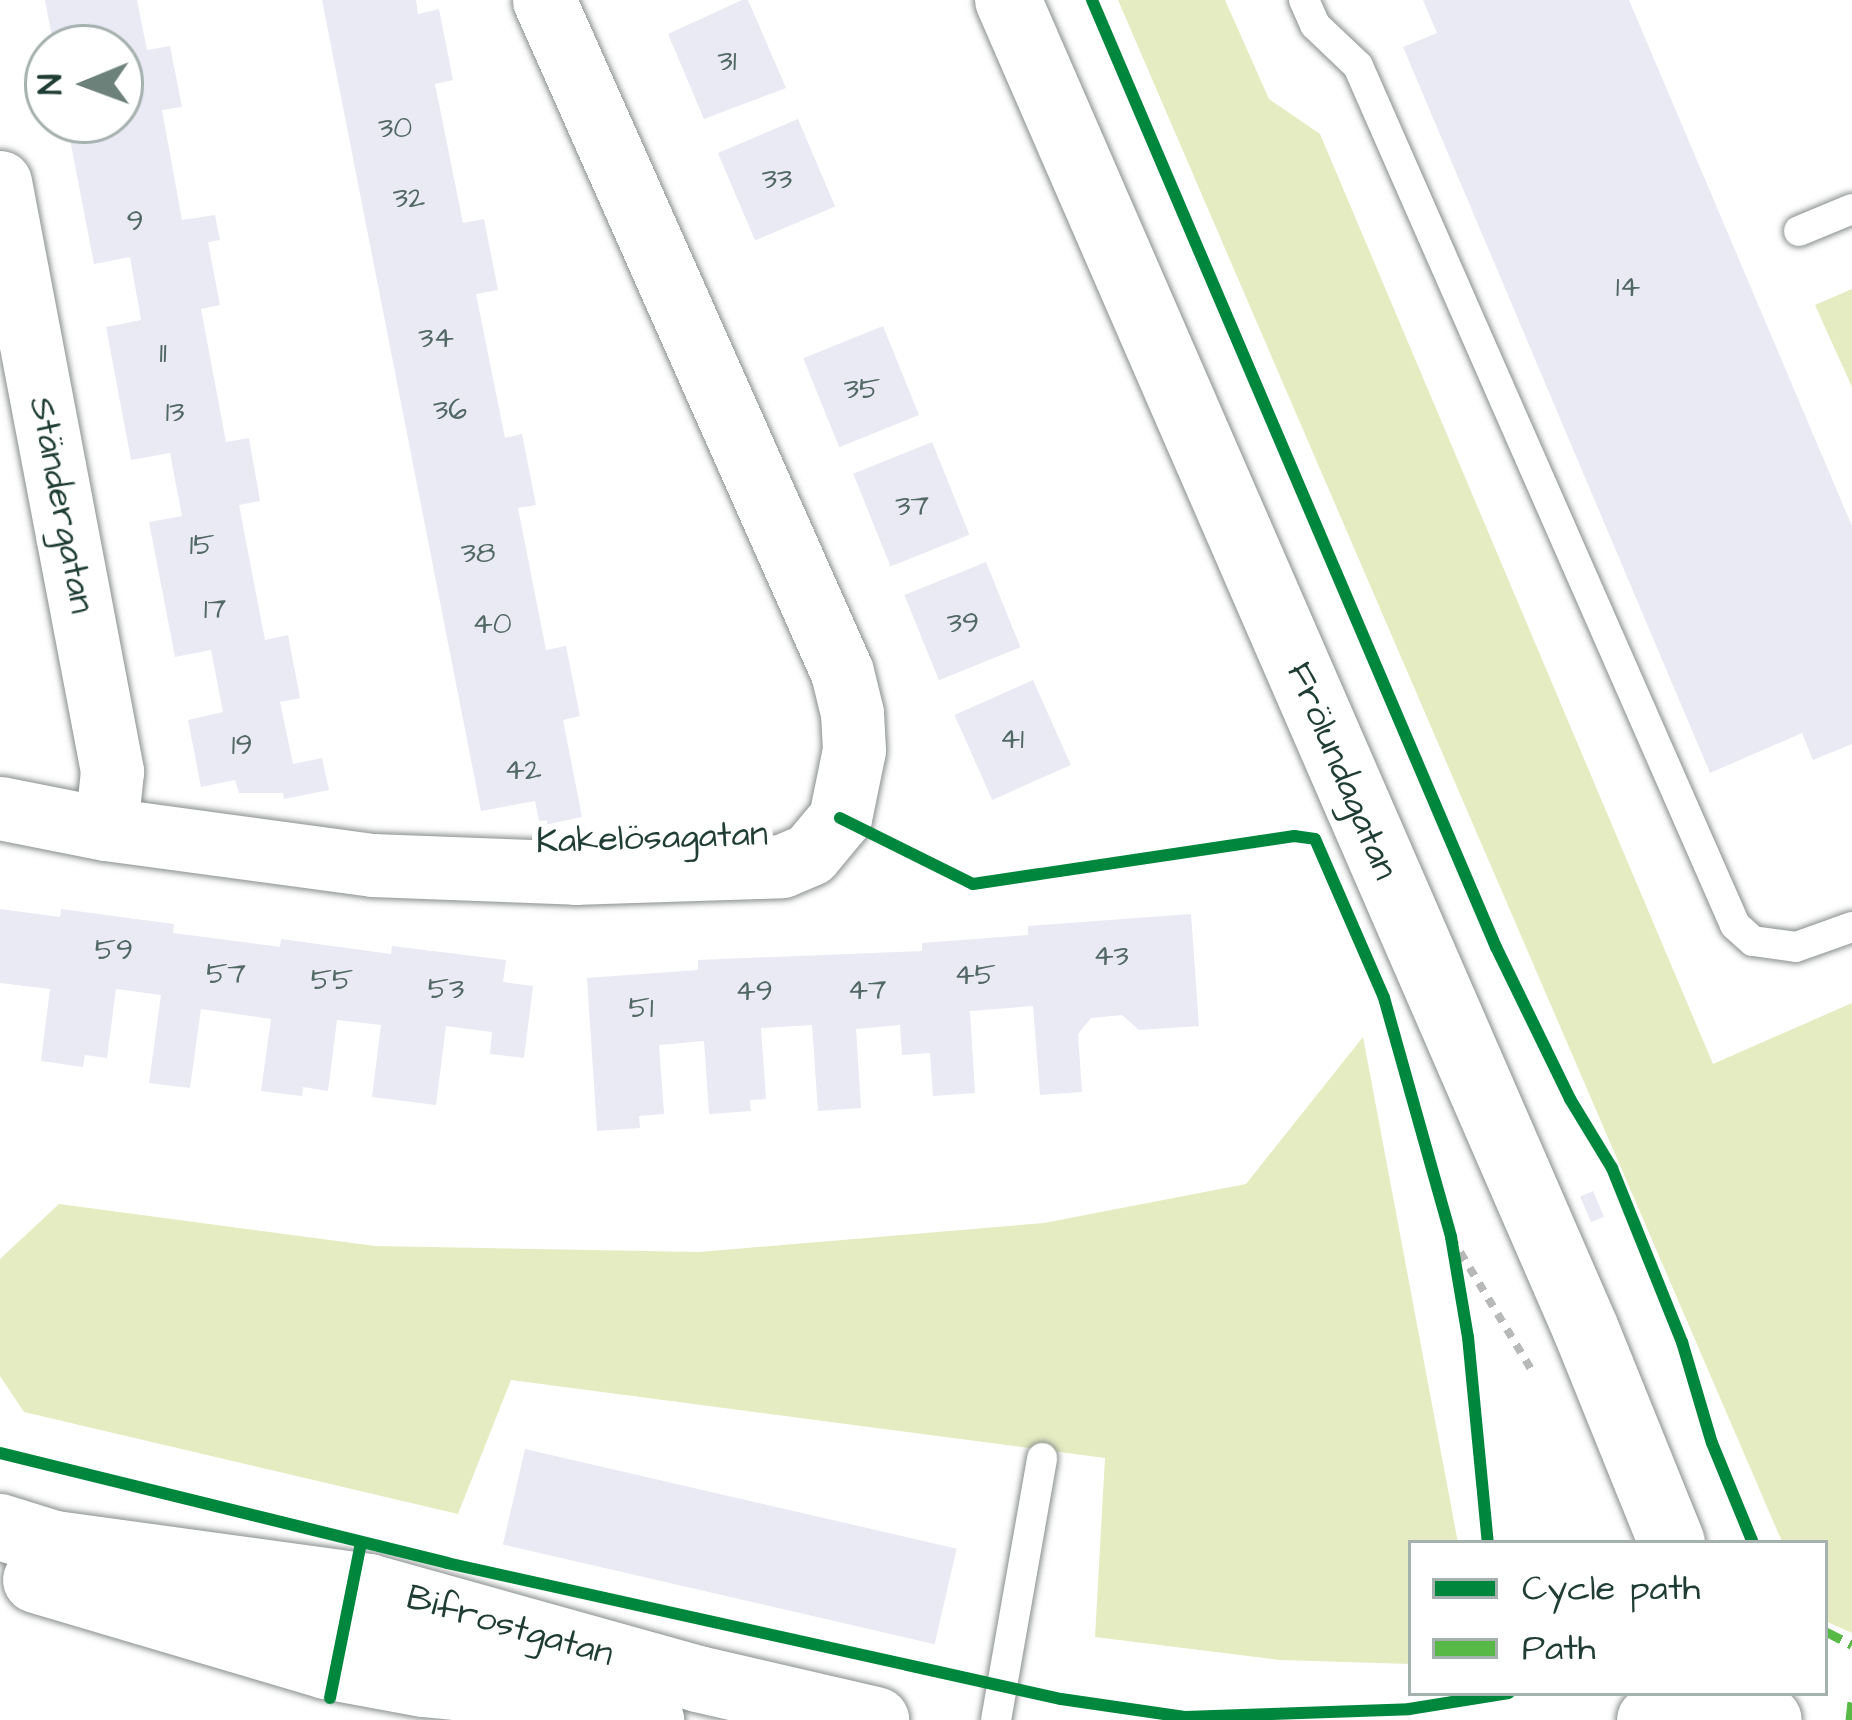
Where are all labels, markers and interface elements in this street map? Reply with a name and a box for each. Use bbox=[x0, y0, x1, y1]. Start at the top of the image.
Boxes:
north arrow bbox=[24, 24, 144, 144]
house number: 31 bbox=[717, 43, 737, 79]
text: N bbox=[28, 74, 74, 95]
house number: 30 bbox=[378, 110, 412, 146]
house number: 33 bbox=[762, 161, 792, 197]
house number: 32 bbox=[393, 180, 425, 216]
house number: 9 bbox=[126, 203, 144, 239]
house number: 14 bbox=[1616, 269, 1640, 305]
house number: 34 bbox=[418, 320, 454, 356]
house number: 11 bbox=[159, 335, 167, 371]
house number: 35 bbox=[844, 371, 880, 407]
house number: 36 bbox=[433, 392, 467, 428]
street label: Ständergatan bbox=[20, 393, 104, 617]
house number: 13 bbox=[165, 394, 185, 430]
house number: 37 bbox=[895, 488, 929, 524]
house number: 15 bbox=[189, 527, 215, 563]
house number: 38 bbox=[461, 535, 495, 571]
house number: 17 bbox=[204, 591, 226, 627]
house number: 39 bbox=[947, 605, 979, 641]
house number: 40 bbox=[472, 606, 512, 642]
street label: Frölundagatan bbox=[1277, 656, 1407, 886]
house number: 41 bbox=[1000, 721, 1024, 757]
house number: 19 bbox=[232, 727, 252, 763]
house number: 42 bbox=[504, 752, 542, 788]
street label: Kakelösagatan bbox=[535, 812, 769, 864]
house number: 59 bbox=[95, 932, 133, 968]
house number: 43 bbox=[1093, 938, 1129, 974]
house number: 57 bbox=[206, 956, 246, 992]
house number: 45 bbox=[954, 957, 996, 993]
house number: 55 bbox=[311, 962, 353, 998]
house number: 53 bbox=[428, 971, 464, 1007]
house number: 47 bbox=[848, 972, 886, 1008]
house number: 49 bbox=[735, 973, 773, 1009]
house number: 51 bbox=[628, 990, 654, 1026]
legend bbox=[1408, 1540, 1828, 1696]
text: Cycle path bbox=[1522, 1563, 1700, 1614]
street label: Bifrostgatan bbox=[402, 1576, 618, 1676]
text: Path bbox=[1522, 1623, 1596, 1674]

